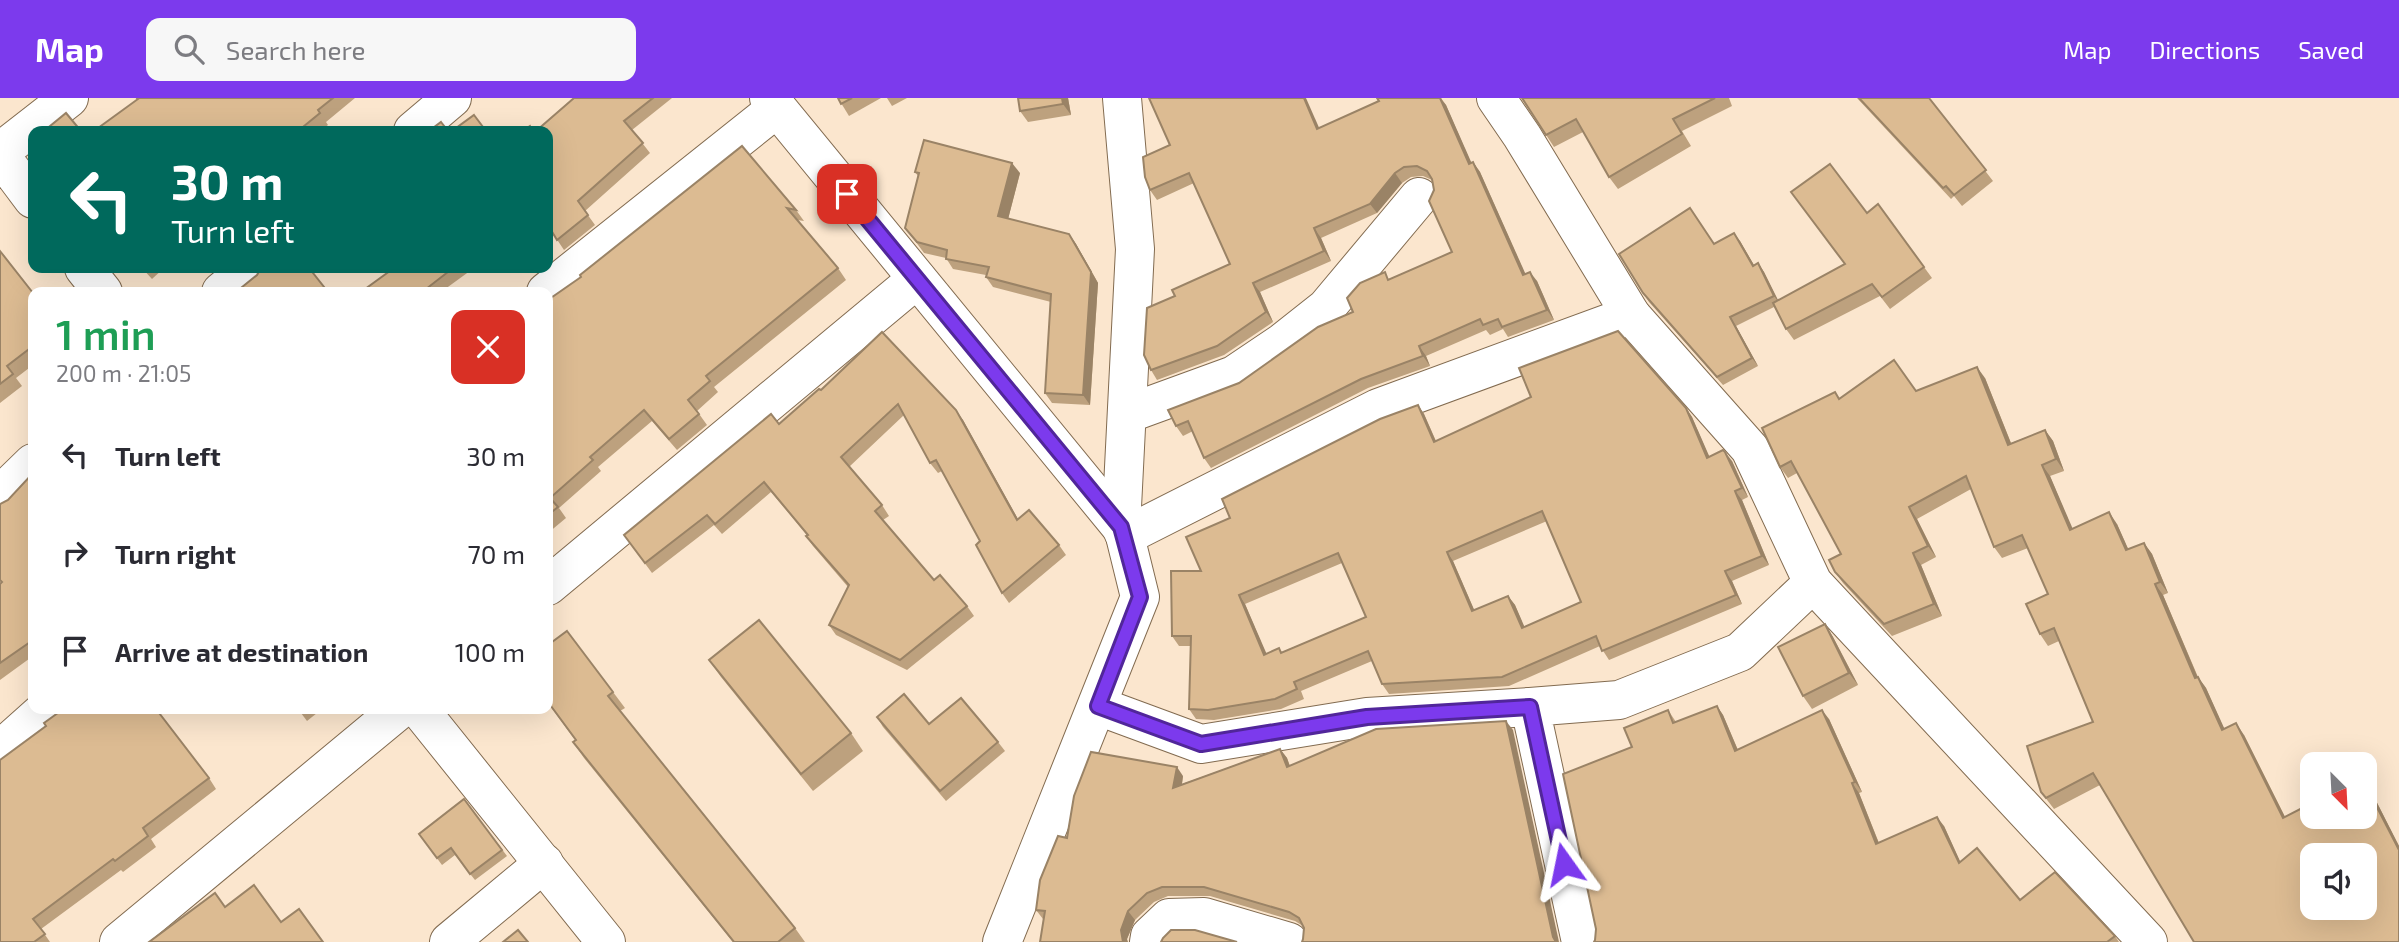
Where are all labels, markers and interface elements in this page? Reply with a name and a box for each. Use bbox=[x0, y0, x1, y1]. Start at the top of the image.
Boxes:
search box bbox=[146, 18, 636, 81]
text: Map bbox=[35, 29, 104, 69]
icon: search bbox=[170, 30, 208, 68]
text: Search here bbox=[226, 34, 365, 65]
text: Map bbox=[2063, 35, 2111, 64]
text: Directions bbox=[2149, 35, 2260, 64]
text: Saved bbox=[2298, 35, 2364, 64]
text: 30 m bbox=[171, 151, 283, 210]
icon: left bbox=[56, 154, 147, 245]
pin bbox=[817, 164, 877, 224]
icon: arrive bbox=[828, 175, 866, 213]
text: Turn left bbox=[171, 211, 295, 249]
text: 1 min bbox=[56, 308, 156, 358]
button: close bbox=[451, 310, 525, 384]
text: 200 m · 21:05 bbox=[56, 359, 191, 387]
icon: left bbox=[56, 436, 94, 474]
text: Turn left bbox=[115, 440, 221, 471]
text: 30 m bbox=[466, 440, 525, 471]
icon: right bbox=[56, 534, 94, 572]
text: Turn right bbox=[115, 538, 236, 569]
text: 70 m bbox=[467, 538, 525, 569]
icon: arrive bbox=[56, 632, 94, 670]
text: Arrive at destination bbox=[115, 636, 368, 667]
text: 100 m bbox=[455, 636, 525, 667]
north arrow bbox=[2300, 752, 2376, 830]
map controls bbox=[2300, 752, 2377, 920]
position arrow bbox=[1527, 827, 1601, 901]
button: sound bbox=[2300, 843, 2377, 920]

